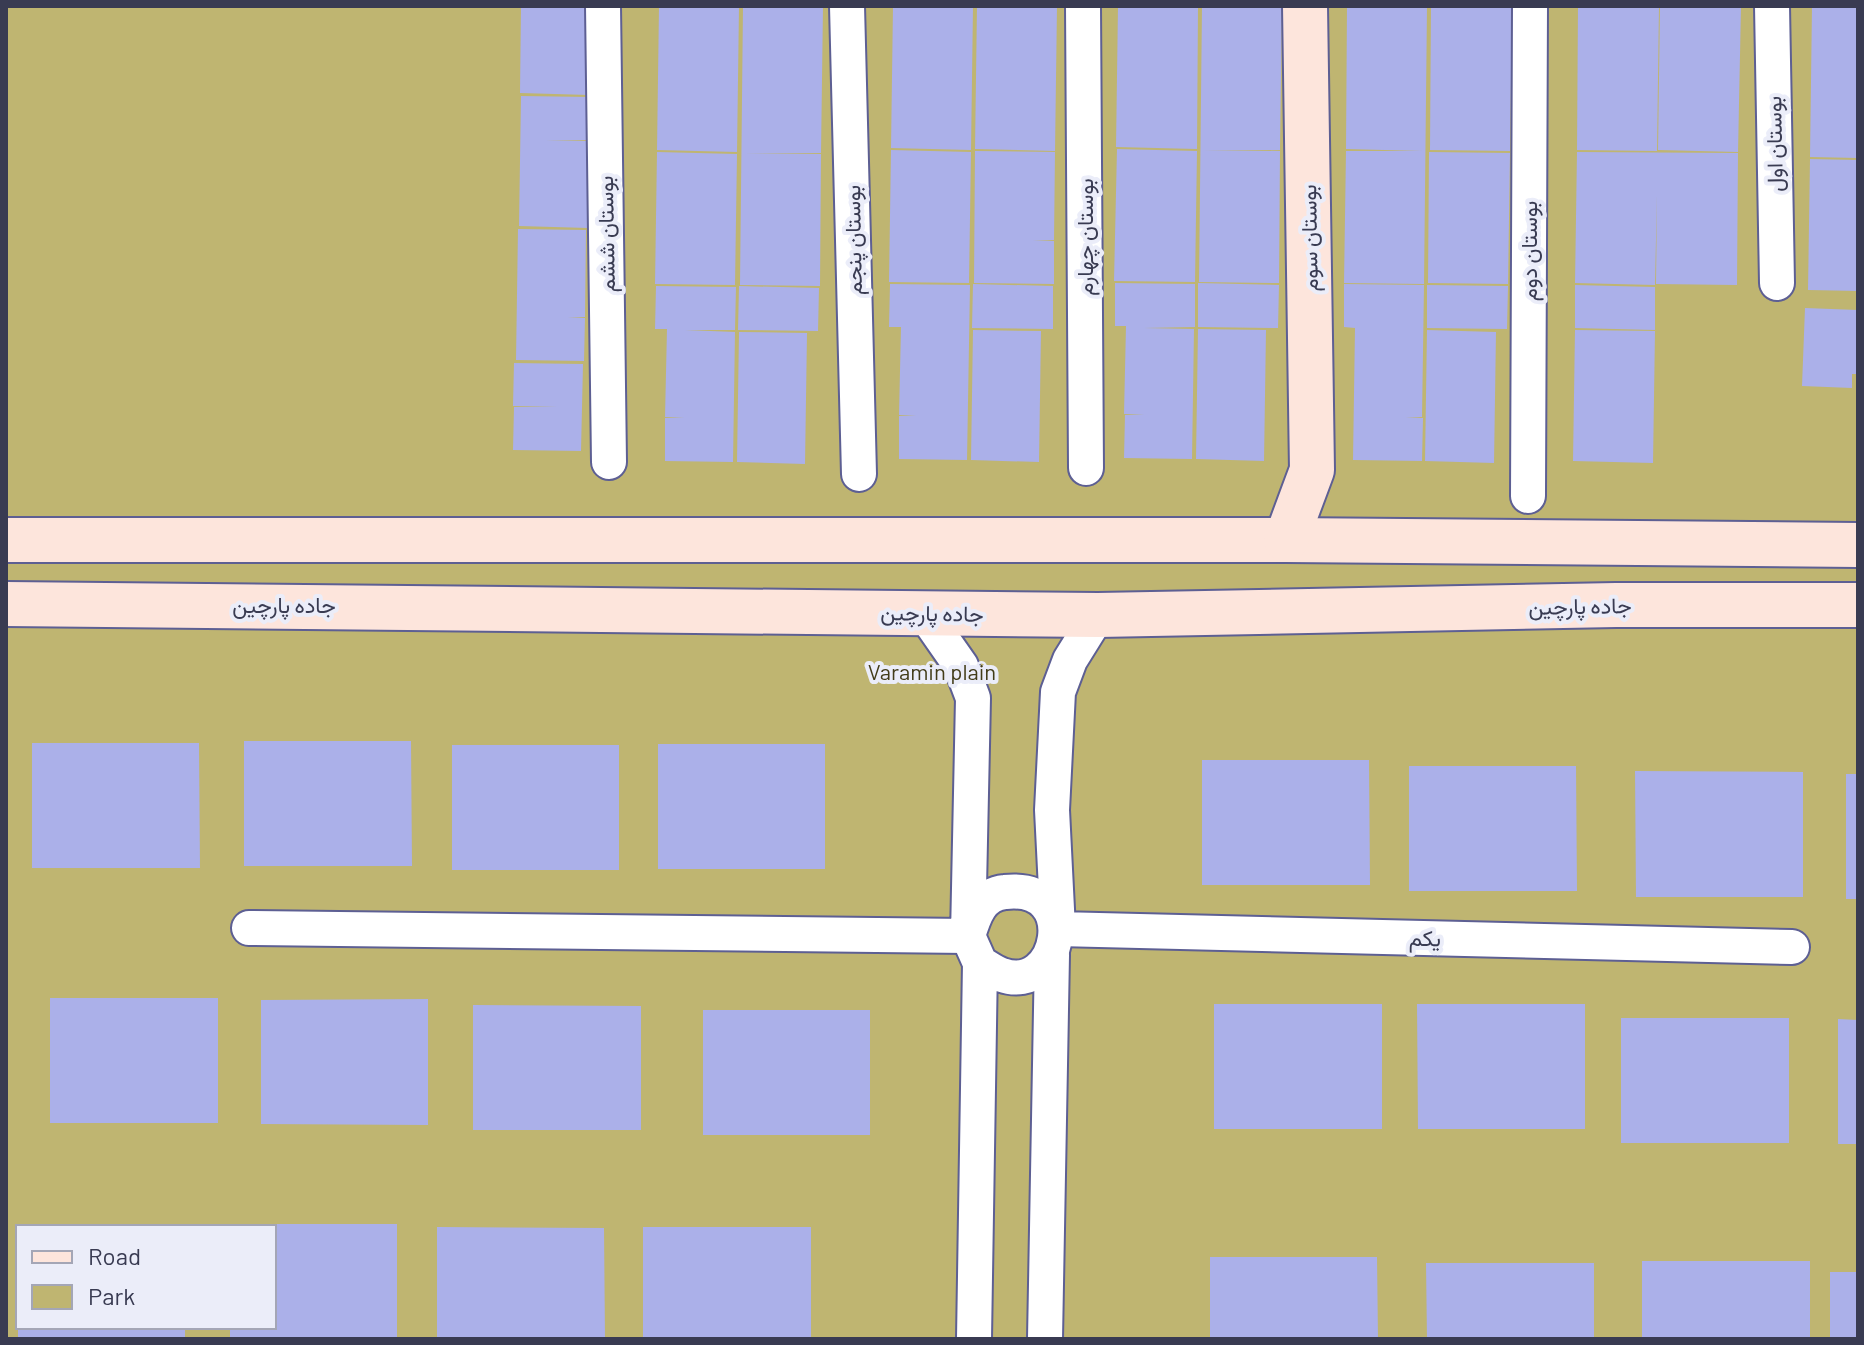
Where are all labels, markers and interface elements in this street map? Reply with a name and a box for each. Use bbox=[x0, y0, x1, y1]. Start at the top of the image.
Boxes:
street label: بوستان اول bbox=[1759, 96, 1789, 192]
street label: بوستان ششم bbox=[591, 175, 622, 293]
street label: بوستان چهارم bbox=[1071, 178, 1100, 296]
street label: بوستان سوم bbox=[1294, 184, 1325, 292]
street label: بوستان پنجم bbox=[838, 185, 869, 295]
street label: بوستان دوم bbox=[1515, 201, 1544, 301]
street label: جاده پارچین bbox=[232, 591, 336, 620]
street label: جاده پارچین bbox=[1528, 591, 1632, 622]
street label: جاده پارچین bbox=[880, 598, 984, 629]
park label: Varamin plain bbox=[868, 658, 996, 684]
street label: یکم bbox=[1409, 924, 1441, 953]
legend bbox=[16, 1225, 276, 1329]
text: Road bbox=[88, 1241, 141, 1270]
text: Park bbox=[88, 1281, 135, 1310]

